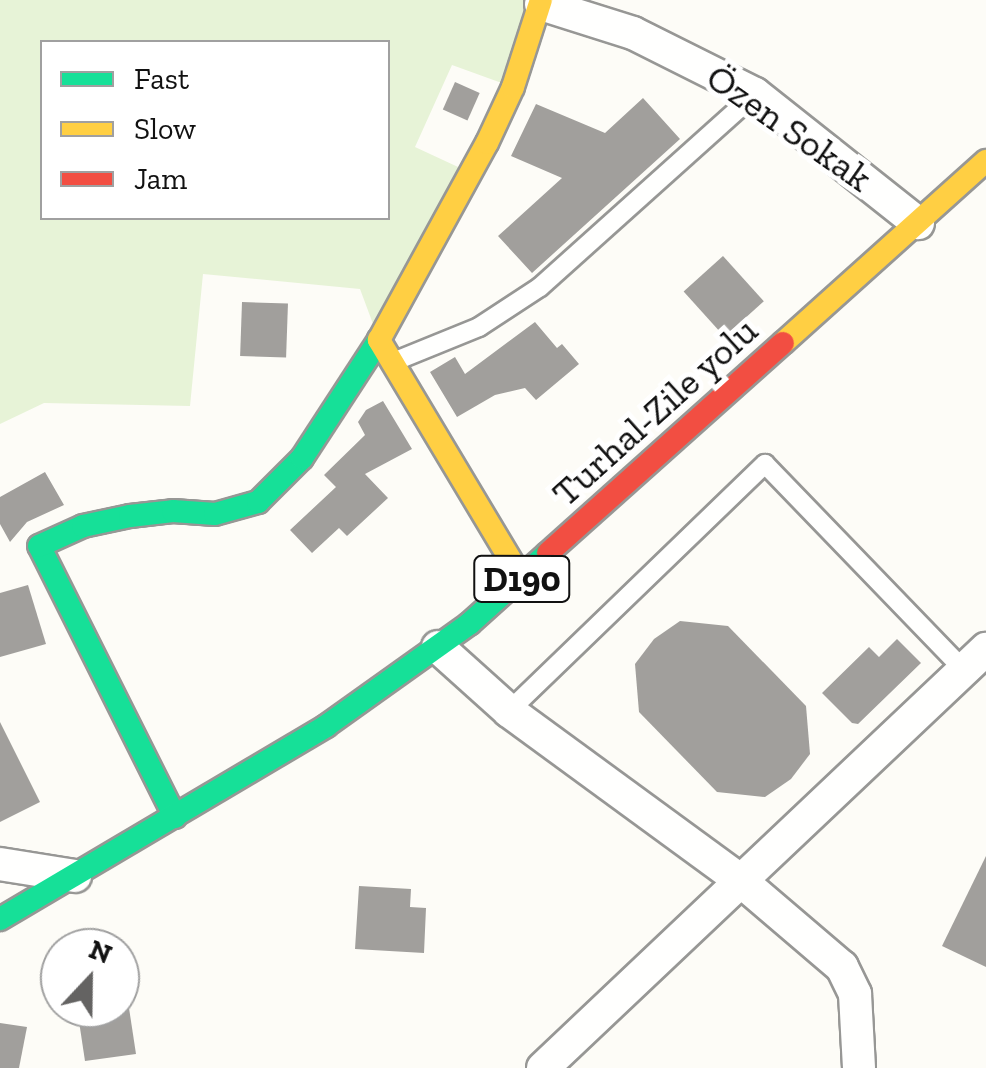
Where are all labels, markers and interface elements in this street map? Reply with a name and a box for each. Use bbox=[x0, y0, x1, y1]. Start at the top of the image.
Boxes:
legend bbox=[40, 40, 390, 220]
street label: Özen Sokak bbox=[698, 54, 880, 202]
text: Fast bbox=[134, 61, 189, 97]
text: Slow bbox=[134, 111, 196, 147]
text: Jam bbox=[134, 161, 187, 197]
street label: Turhal-Zile yolu bbox=[543, 308, 767, 516]
road number: D190 bbox=[472, 549, 572, 609]
north arrow bbox=[40, 928, 140, 1028]
text: N bbox=[85, 932, 117, 971]

